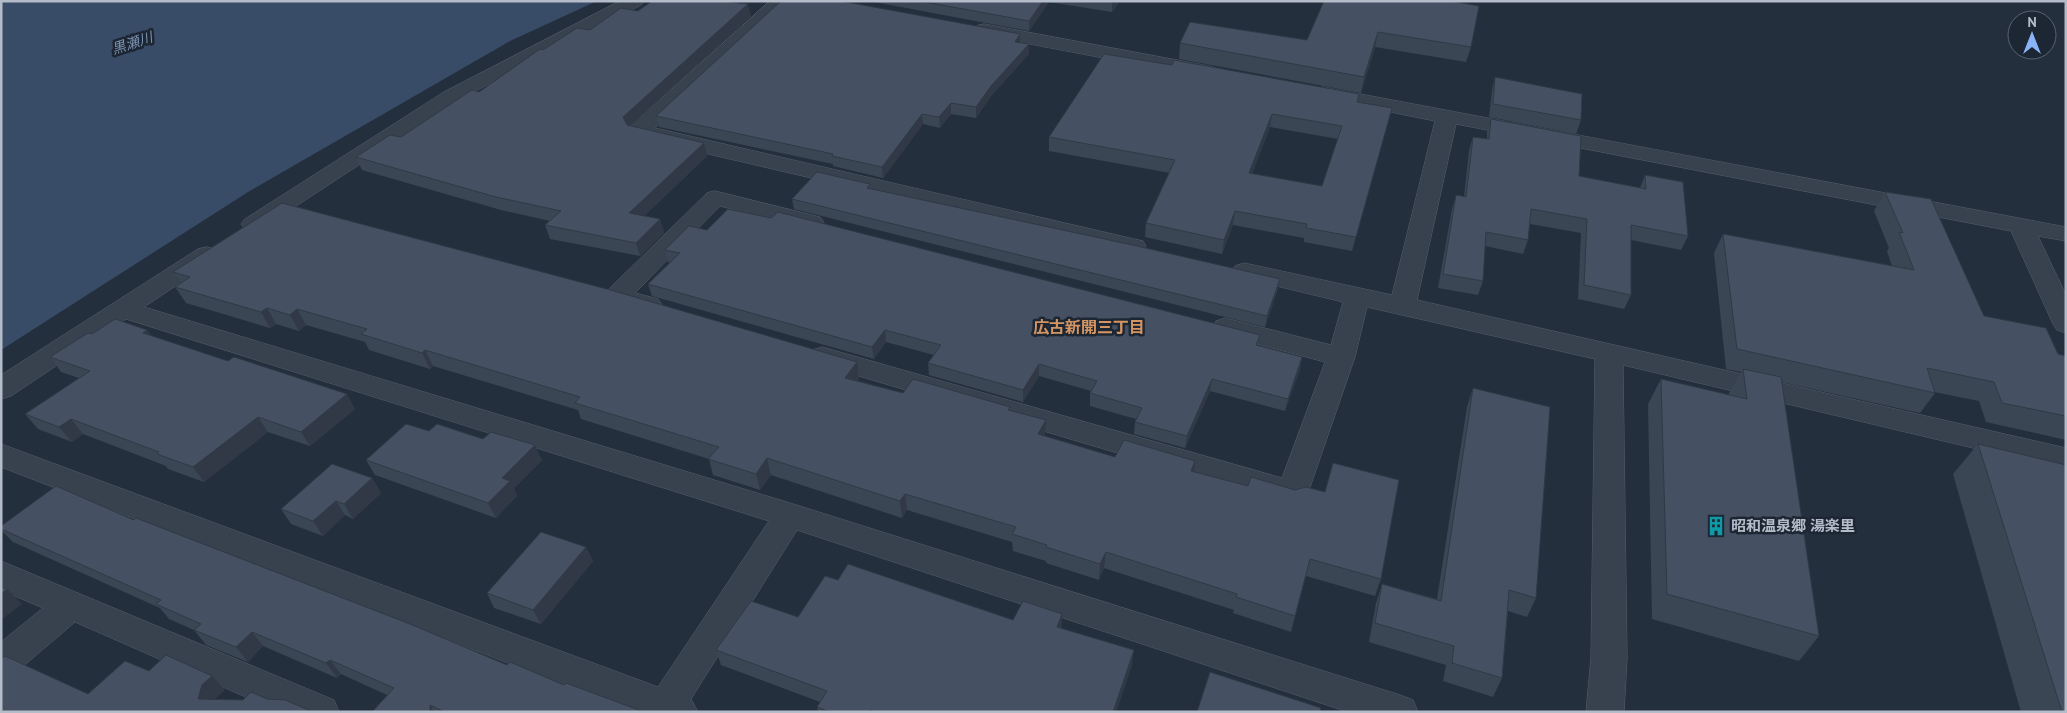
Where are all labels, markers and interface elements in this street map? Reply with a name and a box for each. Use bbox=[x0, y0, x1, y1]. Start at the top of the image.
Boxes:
north arrow bbox=[2007, 10, 2057, 60]
text: N bbox=[2027, 13, 2037, 31]
water label: 黒瀬川 bbox=[109, 27, 157, 58]
district label: 広古新開三丁目 bbox=[1033, 317, 1145, 337]
building icon: 昭和温泉郷 湯楽里 bbox=[1705, 515, 1727, 537]
place label: 昭和温泉郷 湯楽里 bbox=[1731, 516, 1855, 535]

